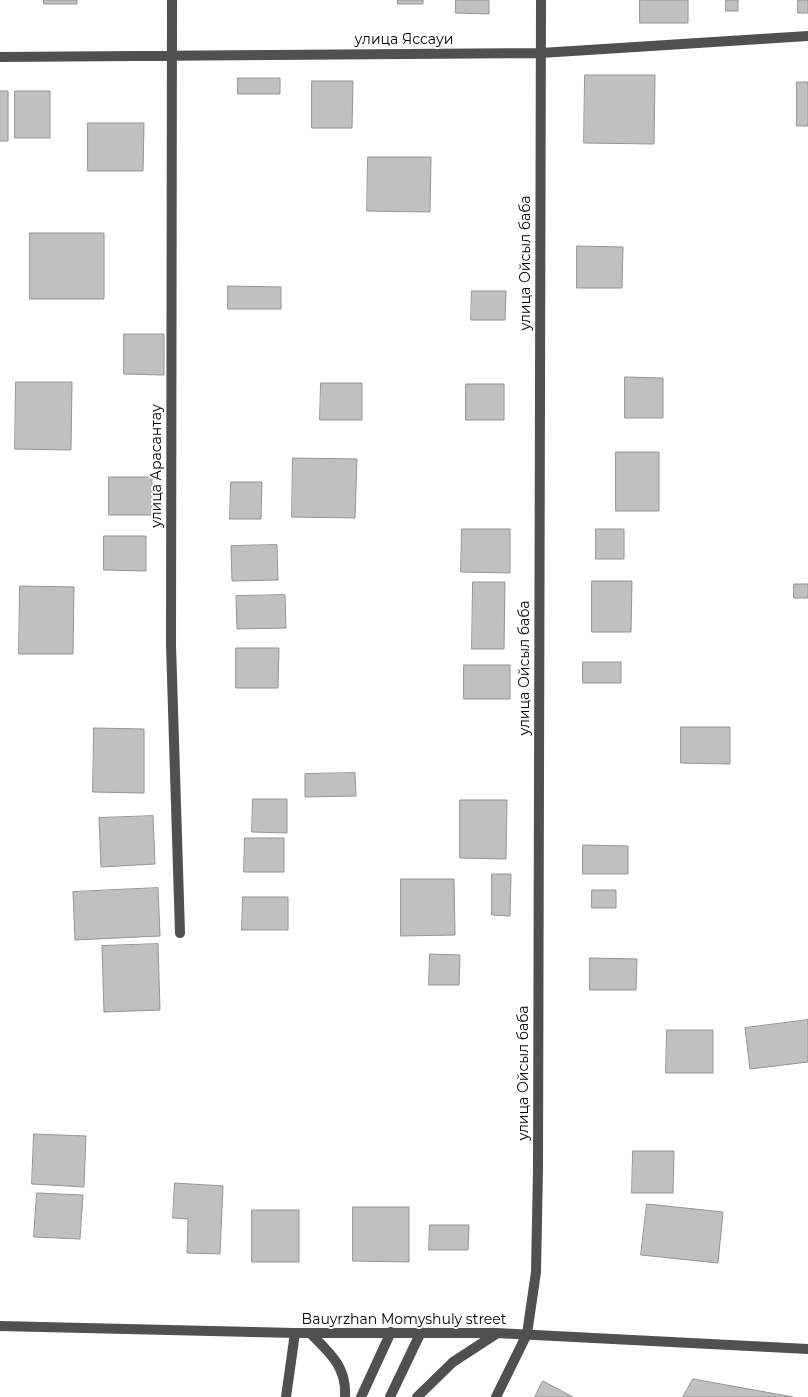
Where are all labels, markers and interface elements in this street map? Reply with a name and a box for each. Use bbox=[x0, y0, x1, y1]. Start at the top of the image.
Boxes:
street label: улица Яссауи bbox=[355, 32, 453, 48]
street label: улица Ойсыл баба bbox=[518, 196, 534, 330]
street label: улица Арасантау bbox=[149, 404, 165, 528]
street label: улица Ойсыл баба bbox=[517, 601, 533, 735]
street label: улица Ойсыл баба bbox=[516, 1006, 532, 1140]
street label: Bauyrzhan Momyshuly street bbox=[302, 1312, 506, 1328]

